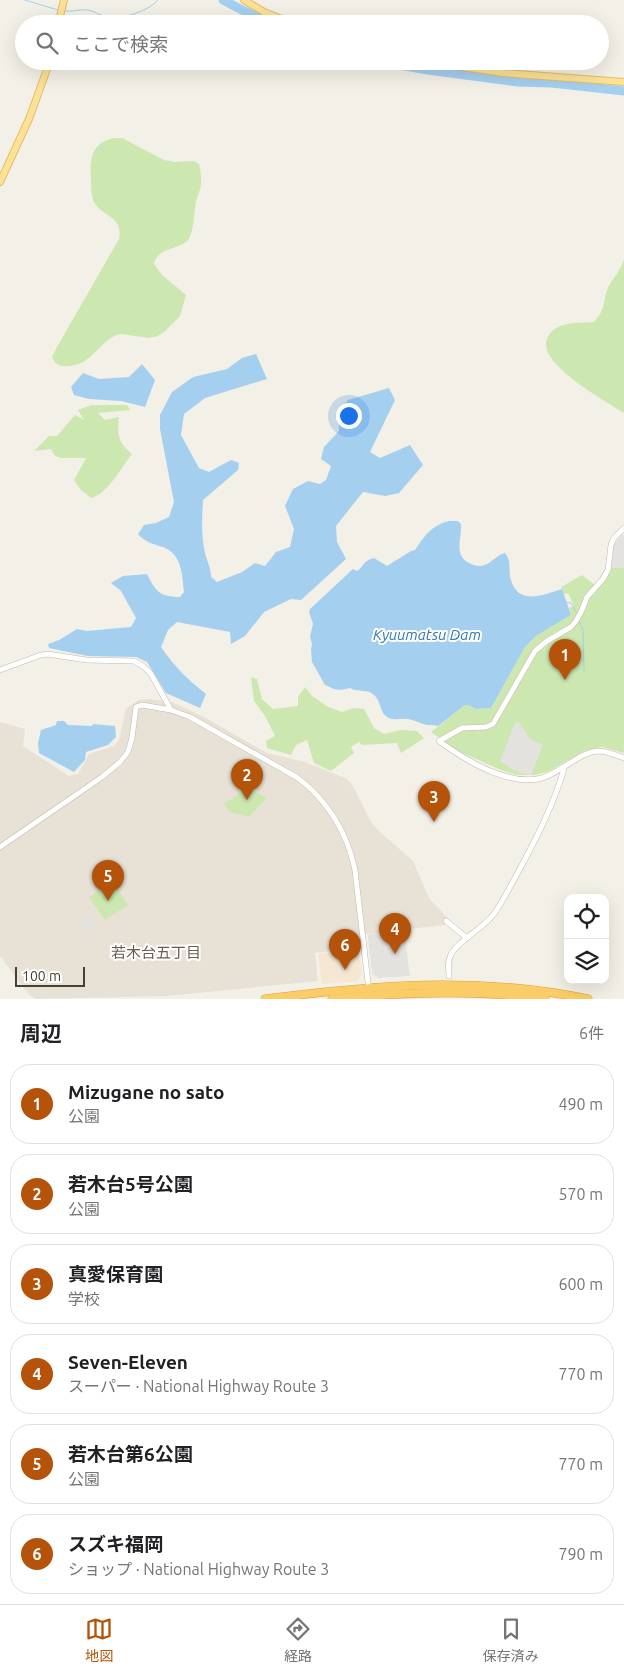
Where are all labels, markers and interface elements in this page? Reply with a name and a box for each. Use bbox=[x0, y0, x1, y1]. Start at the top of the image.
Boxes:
search box bbox=[15, 15, 609, 70]
icon: search bbox=[33, 29, 61, 57]
text: ここで検索 bbox=[73, 33, 168, 55]
your location bbox=[336, 403, 362, 429]
water label: Kyuumatsu Dam bbox=[373, 626, 481, 643]
pin: 1 bbox=[549, 639, 581, 680]
pin: 2 bbox=[231, 759, 263, 800]
pin: 3 bbox=[418, 781, 450, 822]
pin: 5 bbox=[92, 860, 124, 901]
map controls bbox=[564, 894, 609, 984]
button: locate bbox=[564, 894, 609, 939]
pin: 4 bbox=[379, 913, 411, 954]
pin: 6 bbox=[329, 929, 361, 970]
button: layers bbox=[564, 939, 609, 984]
district label: 若木台五丁目 bbox=[111, 944, 201, 961]
scale bar bbox=[15, 964, 85, 987]
text: 100 m bbox=[22, 968, 61, 984]
text: 周辺 bbox=[20, 1021, 62, 1045]
text: 6件 bbox=[579, 1024, 604, 1042]
text: Mizugane no sato bbox=[68, 1081, 224, 1103]
text: 1 bbox=[32, 1095, 42, 1113]
text: 490 m bbox=[558, 1095, 603, 1113]
text: 公園 bbox=[68, 1107, 100, 1125]
text: 若木台5号公園 bbox=[68, 1173, 193, 1195]
text: 2 bbox=[32, 1185, 42, 1203]
text: 570 m bbox=[558, 1185, 603, 1203]
text: 公園 bbox=[68, 1200, 100, 1218]
text: 真愛保育園 bbox=[68, 1263, 163, 1285]
text: 3 bbox=[32, 1275, 42, 1293]
text: 600 m bbox=[558, 1275, 603, 1293]
text: 学校 bbox=[68, 1290, 100, 1308]
text: Seven-Eleven bbox=[68, 1351, 188, 1373]
text: 4 bbox=[32, 1365, 42, 1383]
text: 770 m bbox=[558, 1365, 603, 1383]
text: スーパー · National Highway Route 3 bbox=[68, 1377, 329, 1395]
text: 若木台第6公園 bbox=[68, 1443, 193, 1465]
text: 5 bbox=[32, 1455, 42, 1473]
text: 770 m bbox=[558, 1455, 603, 1473]
text: 公園 bbox=[68, 1470, 100, 1488]
text: スズキ福岡 bbox=[68, 1533, 163, 1555]
text: 6 bbox=[32, 1545, 42, 1563]
text: 790 m bbox=[558, 1545, 603, 1563]
text: ショップ · National Highway Route 3 bbox=[68, 1560, 329, 1578]
tab: 地図 bbox=[85, 1615, 113, 1665]
tab: 経路 bbox=[284, 1615, 312, 1665]
tab: 保存済み bbox=[483, 1615, 539, 1665]

